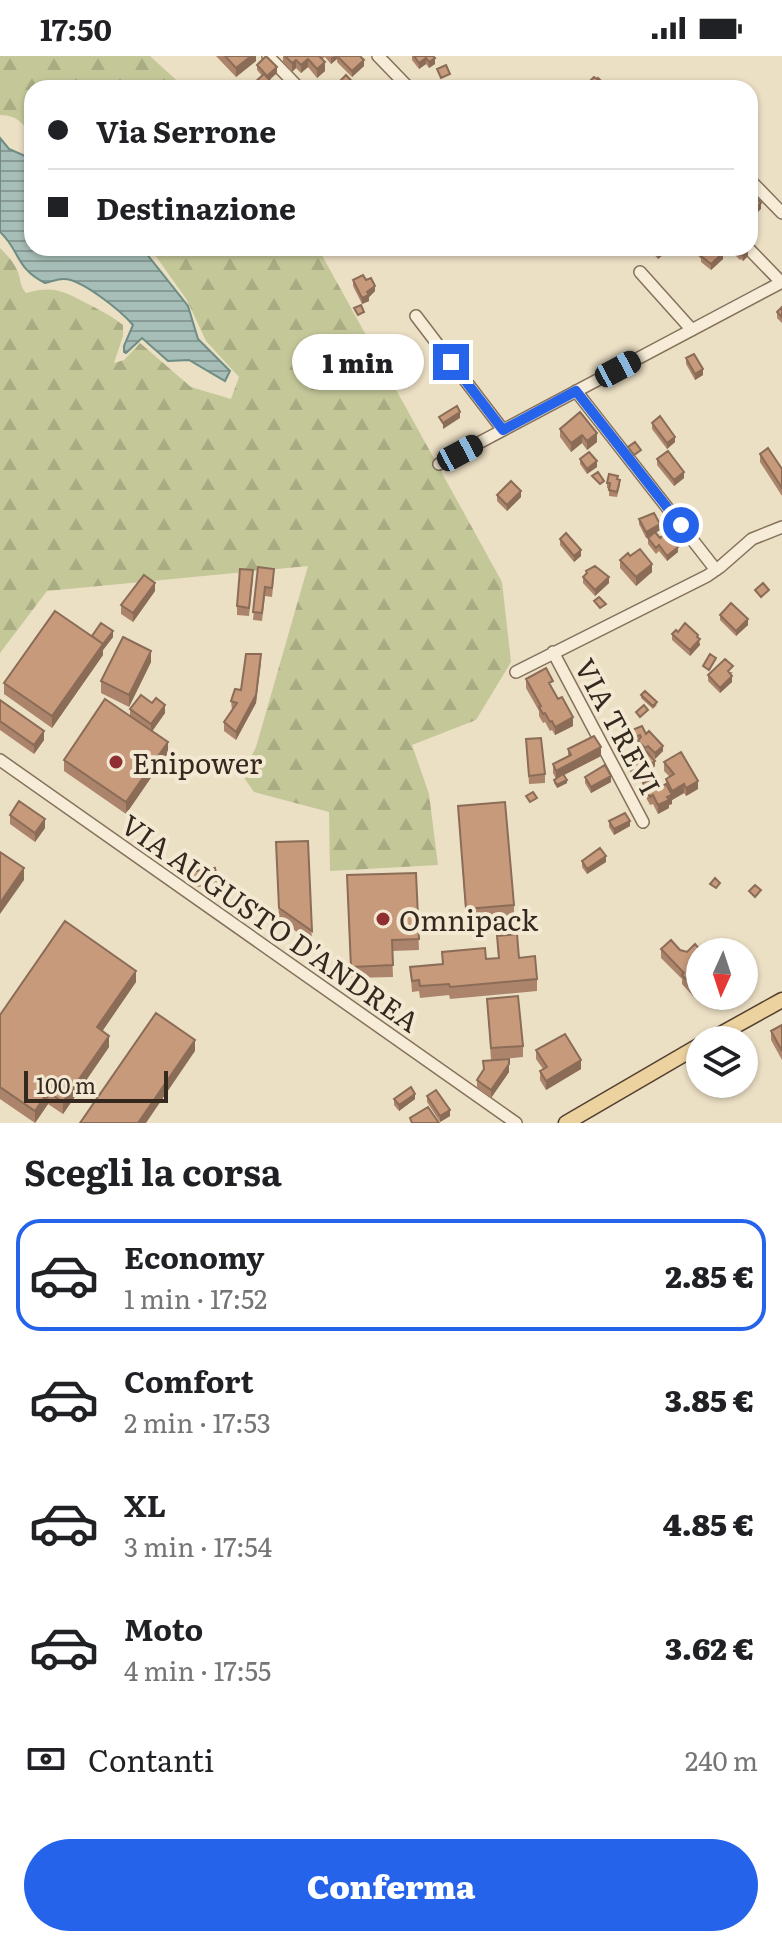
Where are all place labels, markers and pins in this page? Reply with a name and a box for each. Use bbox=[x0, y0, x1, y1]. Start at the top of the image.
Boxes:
place label: Enipower bbox=[132, 741, 263, 783]
marker: Enipower bbox=[107, 753, 125, 771]
place label: Omnipack bbox=[399, 898, 539, 940]
marker: Omnipack bbox=[374, 910, 392, 928]

